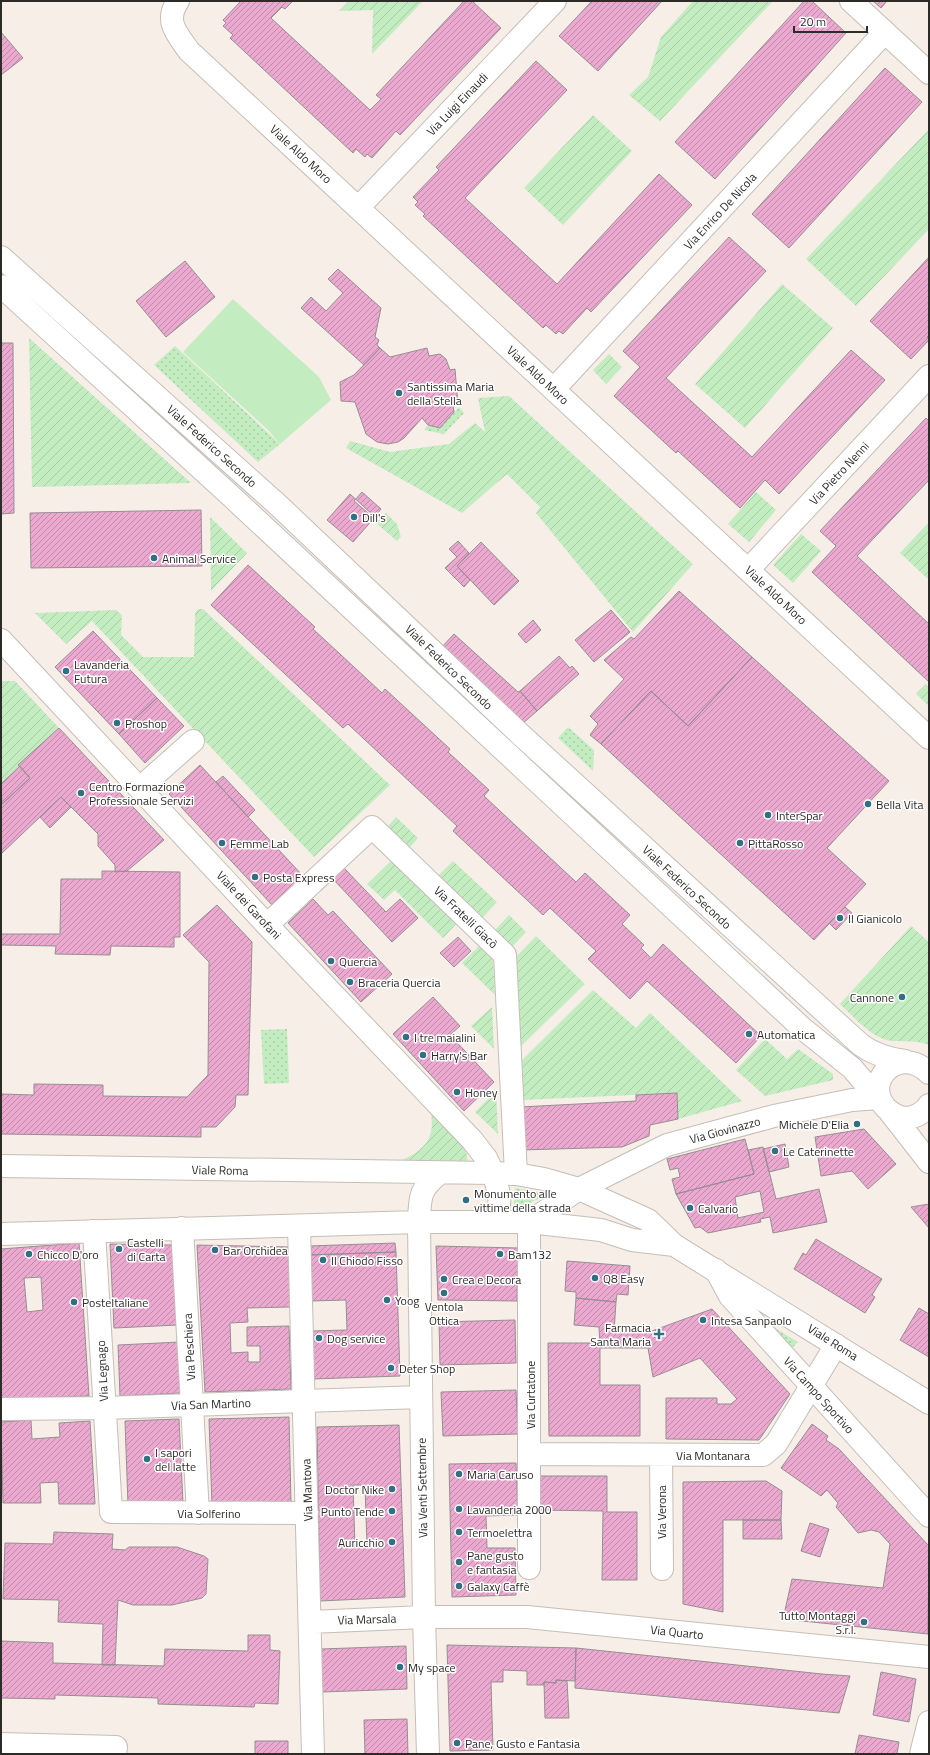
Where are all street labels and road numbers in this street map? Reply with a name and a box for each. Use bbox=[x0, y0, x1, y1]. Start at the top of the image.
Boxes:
street label: Via Luigi Einaudi bbox=[422, 68, 492, 140]
street label: Viale Aldo Moro bbox=[266, 120, 336, 188]
street label: Via Enrico De Nicola bbox=[679, 168, 761, 254]
street label: Viale Aldo Moro bbox=[503, 341, 573, 409]
street label: Viale Federico Secondo bbox=[163, 400, 261, 492]
street label: Via Pietro Nenni bbox=[804, 437, 874, 509]
street label: Viale Aldo Moro bbox=[741, 561, 811, 629]
street label: Viale Federico Secondo bbox=[401, 620, 497, 714]
street label: Viale Federico Secondo bbox=[638, 841, 736, 933]
street label: Viale dei Garofani bbox=[212, 866, 286, 944]
street label: Via Fratelli Giacò bbox=[430, 881, 502, 953]
street label: Via Giovinazzo bbox=[687, 1111, 763, 1149]
street label: Viale Roma bbox=[191, 1160, 249, 1180]
street label: Via Peschiera bbox=[178, 1313, 200, 1381]
street label: Viale Roma bbox=[804, 1319, 862, 1365]
street label: Via Legnago bbox=[91, 1340, 113, 1402]
street label: Via Campo Sportivo bbox=[779, 1352, 859, 1438]
street label: Via Curtatone bbox=[521, 1361, 540, 1429]
street label: Via San Martino bbox=[171, 1393, 251, 1415]
street label: Via Venti Settembre bbox=[412, 1438, 432, 1538]
street label: Via Montanara bbox=[676, 1446, 750, 1465]
street label: Via Mantova bbox=[296, 1458, 318, 1522]
street label: Via Verona bbox=[652, 1485, 671, 1539]
street label: Via Solferino bbox=[177, 1504, 241, 1523]
street label: Via Marsala bbox=[337, 1608, 397, 1630]
street label: Via Quarto bbox=[650, 1620, 704, 1644]

